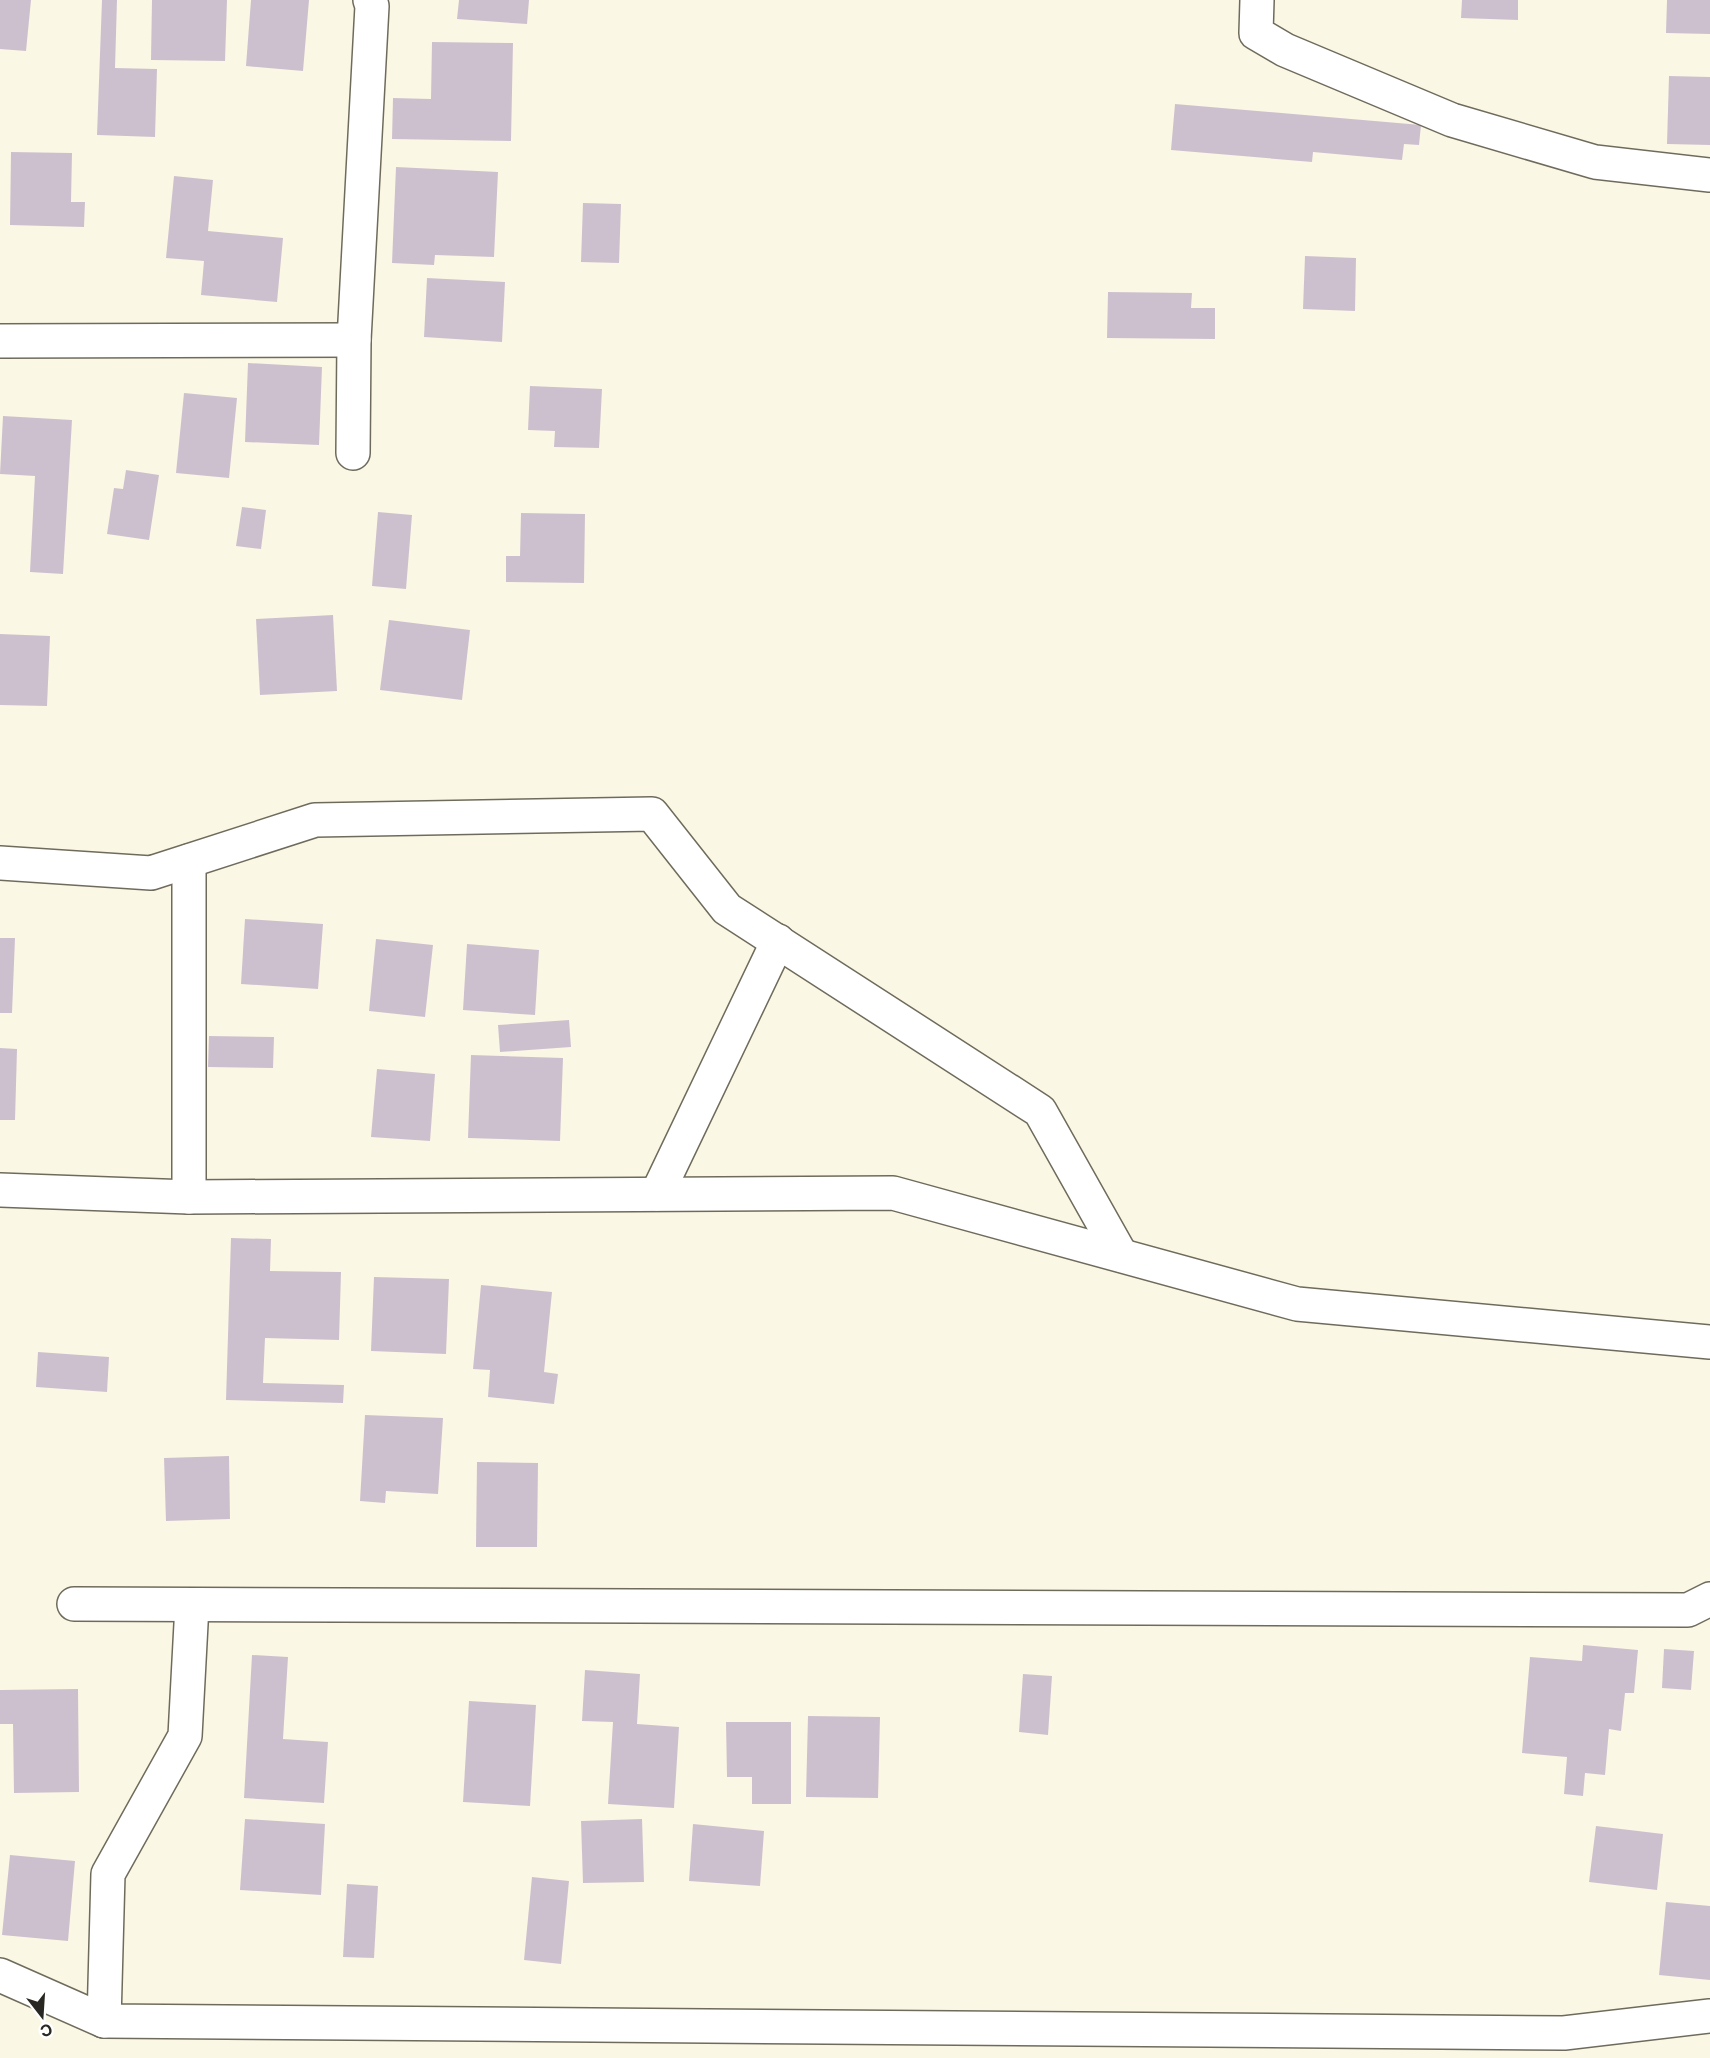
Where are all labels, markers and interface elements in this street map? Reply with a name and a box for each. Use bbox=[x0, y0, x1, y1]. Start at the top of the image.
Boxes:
north arrow bbox=[12, 1986, 72, 2046]
text: С bbox=[38, 2019, 55, 2042]

